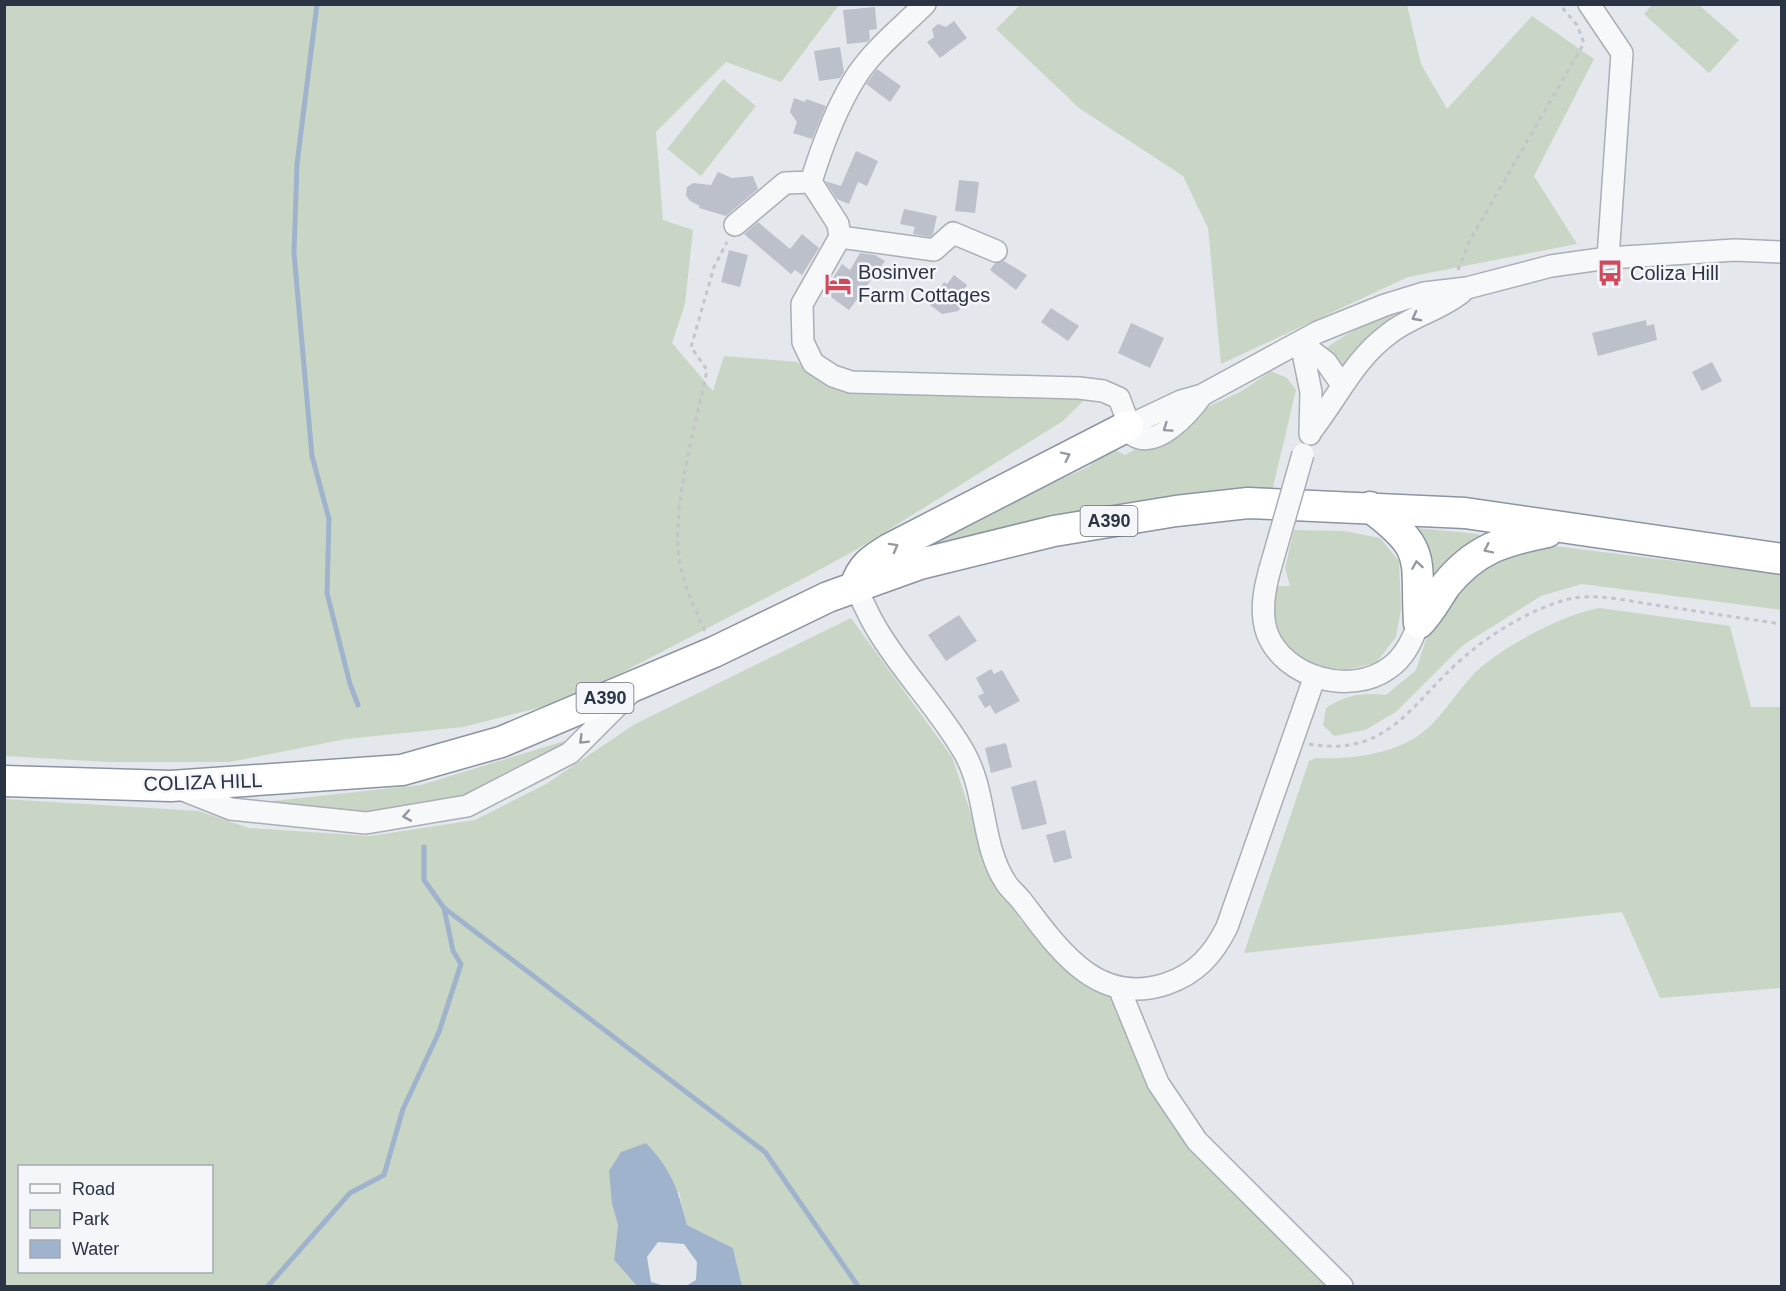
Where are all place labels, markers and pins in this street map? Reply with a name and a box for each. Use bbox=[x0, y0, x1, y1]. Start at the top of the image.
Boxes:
bus stop icon: Coliza Hill bbox=[1595, 258, 1625, 288]
place label: Bosinver Farm Cottages bbox=[858, 261, 990, 306]
place label: Coliza Hill bbox=[1630, 262, 1719, 284]
hotel icon: Bosinver Farm Cottages bbox=[823, 269, 853, 299]

